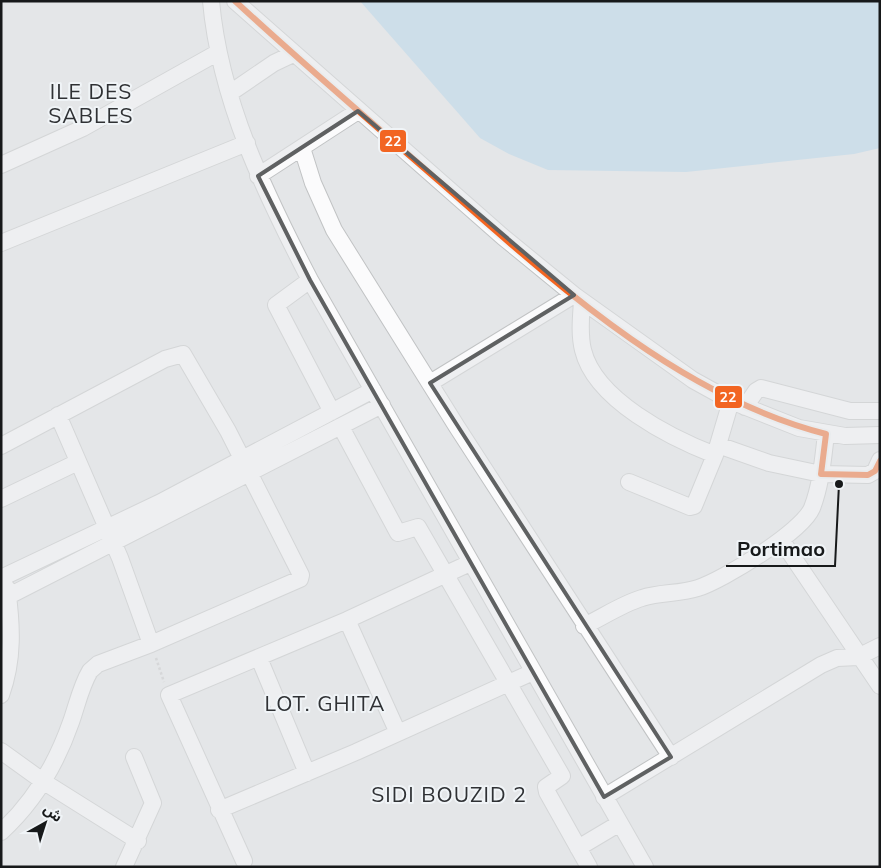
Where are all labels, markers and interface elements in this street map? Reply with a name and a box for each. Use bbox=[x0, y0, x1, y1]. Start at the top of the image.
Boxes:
district label: ILE DES SABLES bbox=[48, 78, 134, 128]
line badge: 22 bbox=[379, 129, 407, 153]
text: 22 bbox=[385, 132, 401, 150]
line badge: 22 bbox=[714, 385, 743, 409]
text: 22 bbox=[720, 388, 736, 406]
callout: Portimao bbox=[726, 531, 835, 566]
text: Portimao bbox=[737, 536, 825, 561]
district label: LOT. GHITA bbox=[264, 690, 386, 716]
district label: SIDI BOUZID 2 bbox=[371, 781, 527, 807]
north arrow bbox=[20, 798, 70, 848]
text: ش bbox=[40, 800, 66, 826]

